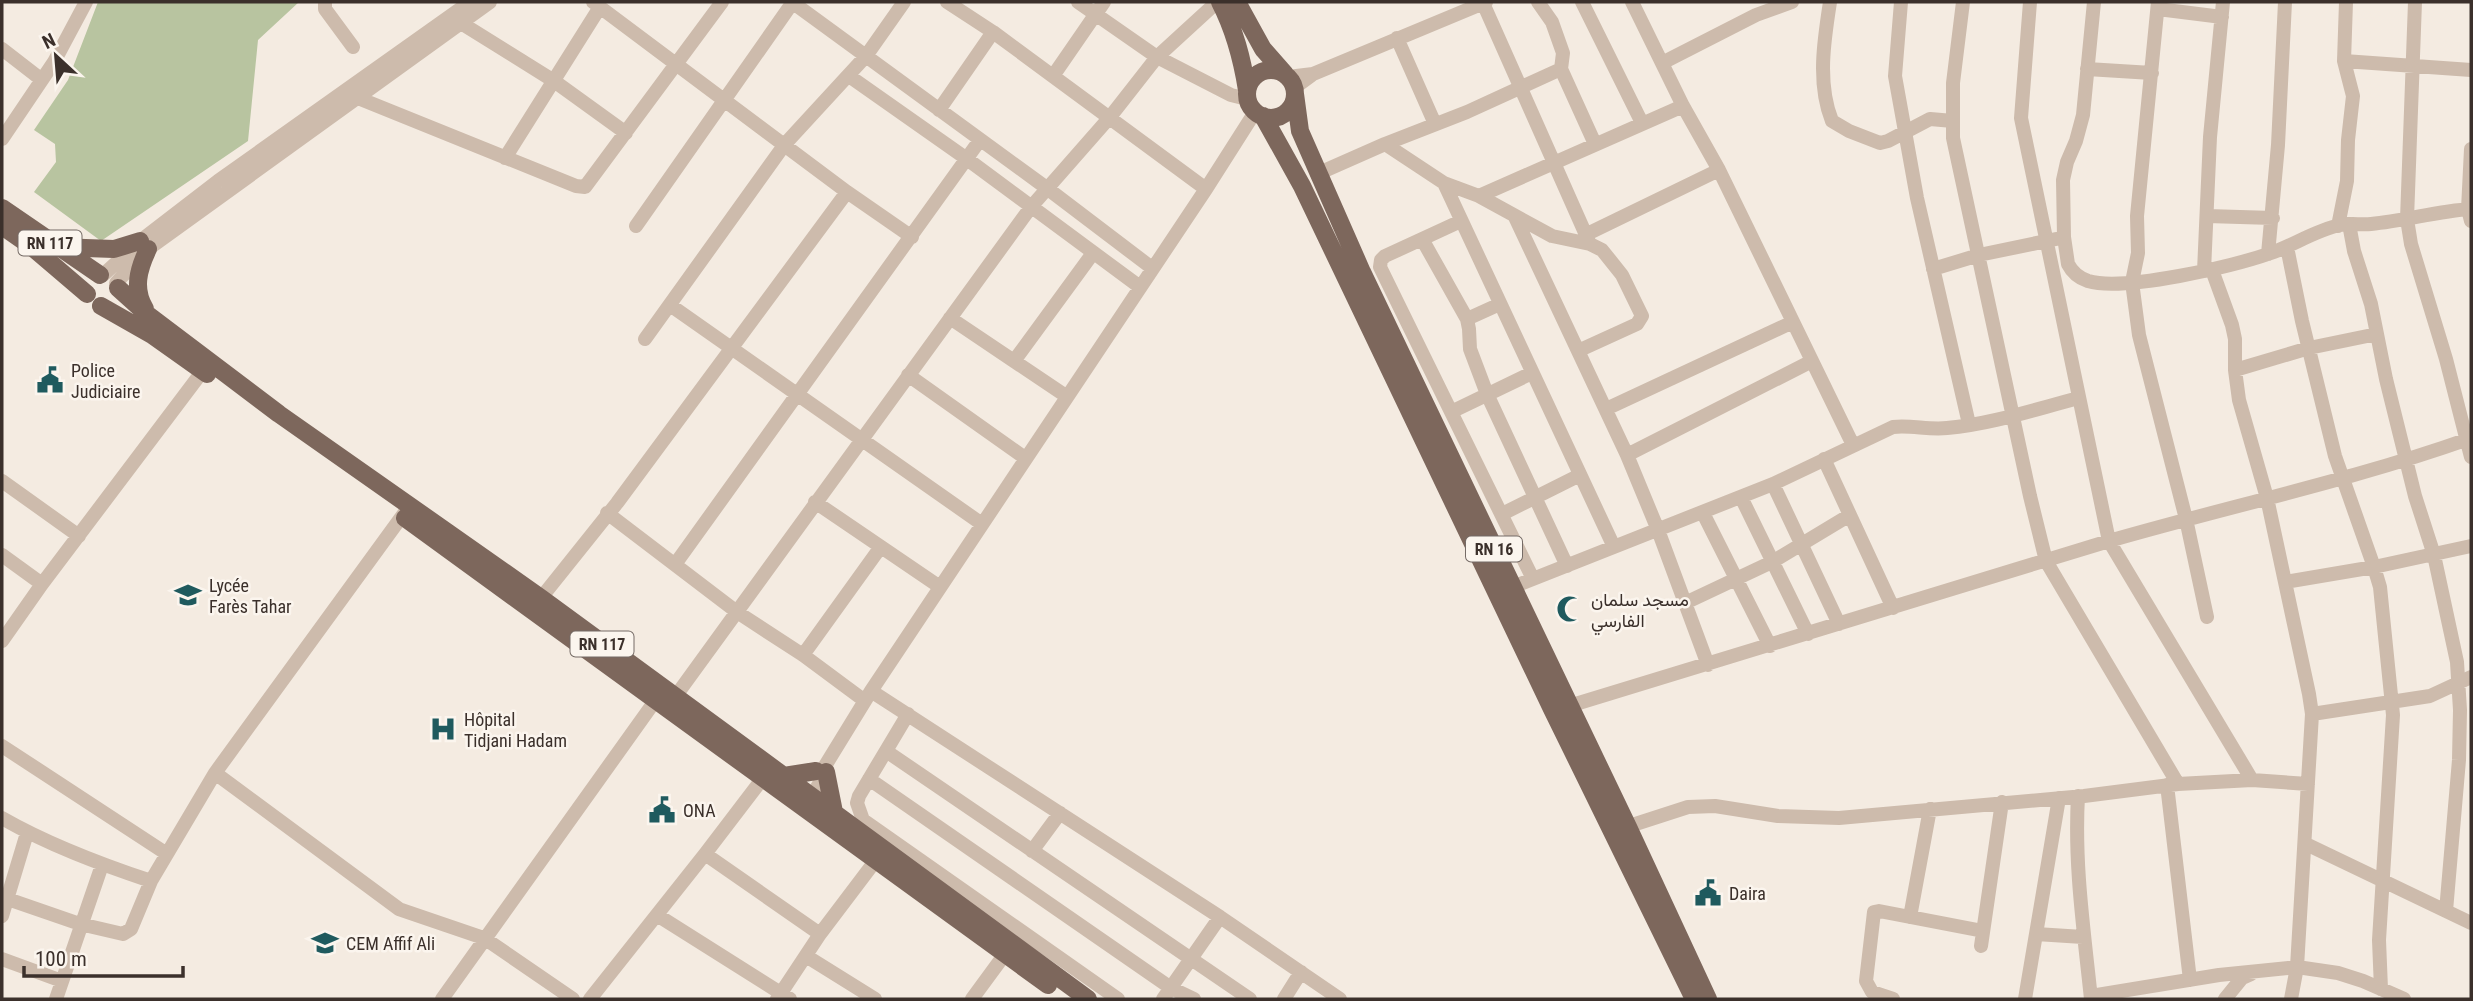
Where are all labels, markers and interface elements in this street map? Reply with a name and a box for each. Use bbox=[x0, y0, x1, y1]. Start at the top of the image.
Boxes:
north arrow bbox=[21, 21, 91, 91]
text: N bbox=[38, 28, 59, 54]
road number: RN 117 bbox=[19, 230, 82, 256]
place label: Police Judiciaire bbox=[71, 360, 140, 402]
public building icon: Police Judiciaire bbox=[35, 365, 65, 395]
road number: RN 16 bbox=[1466, 536, 1522, 562]
place label: Lycée Farès Tahar bbox=[209, 575, 292, 617]
school or university icon: Lycée Farès Tahar bbox=[173, 580, 203, 610]
place label: مسجد سلمان الفارسي bbox=[1591, 589, 1689, 636]
mosque icon: مسجد سلمان الفارسي bbox=[1555, 594, 1585, 624]
road number: RN 117 bbox=[570, 632, 634, 656]
place label: Hôpital Tidjani Hadam bbox=[464, 709, 567, 751]
hospital icon: Hôpital Tidjani Hadam bbox=[428, 714, 458, 744]
public building icon: ONA bbox=[647, 795, 677, 825]
place label: ONA bbox=[683, 800, 716, 821]
public building icon: Daira bbox=[1693, 878, 1723, 908]
place label: Daira bbox=[1729, 883, 1766, 904]
school or university icon: CEM Affif Ali bbox=[310, 928, 340, 958]
place label: CEM Affif Ali bbox=[346, 933, 435, 954]
scale bar bbox=[24, 934, 184, 978]
text: 100 m bbox=[35, 947, 87, 971]

